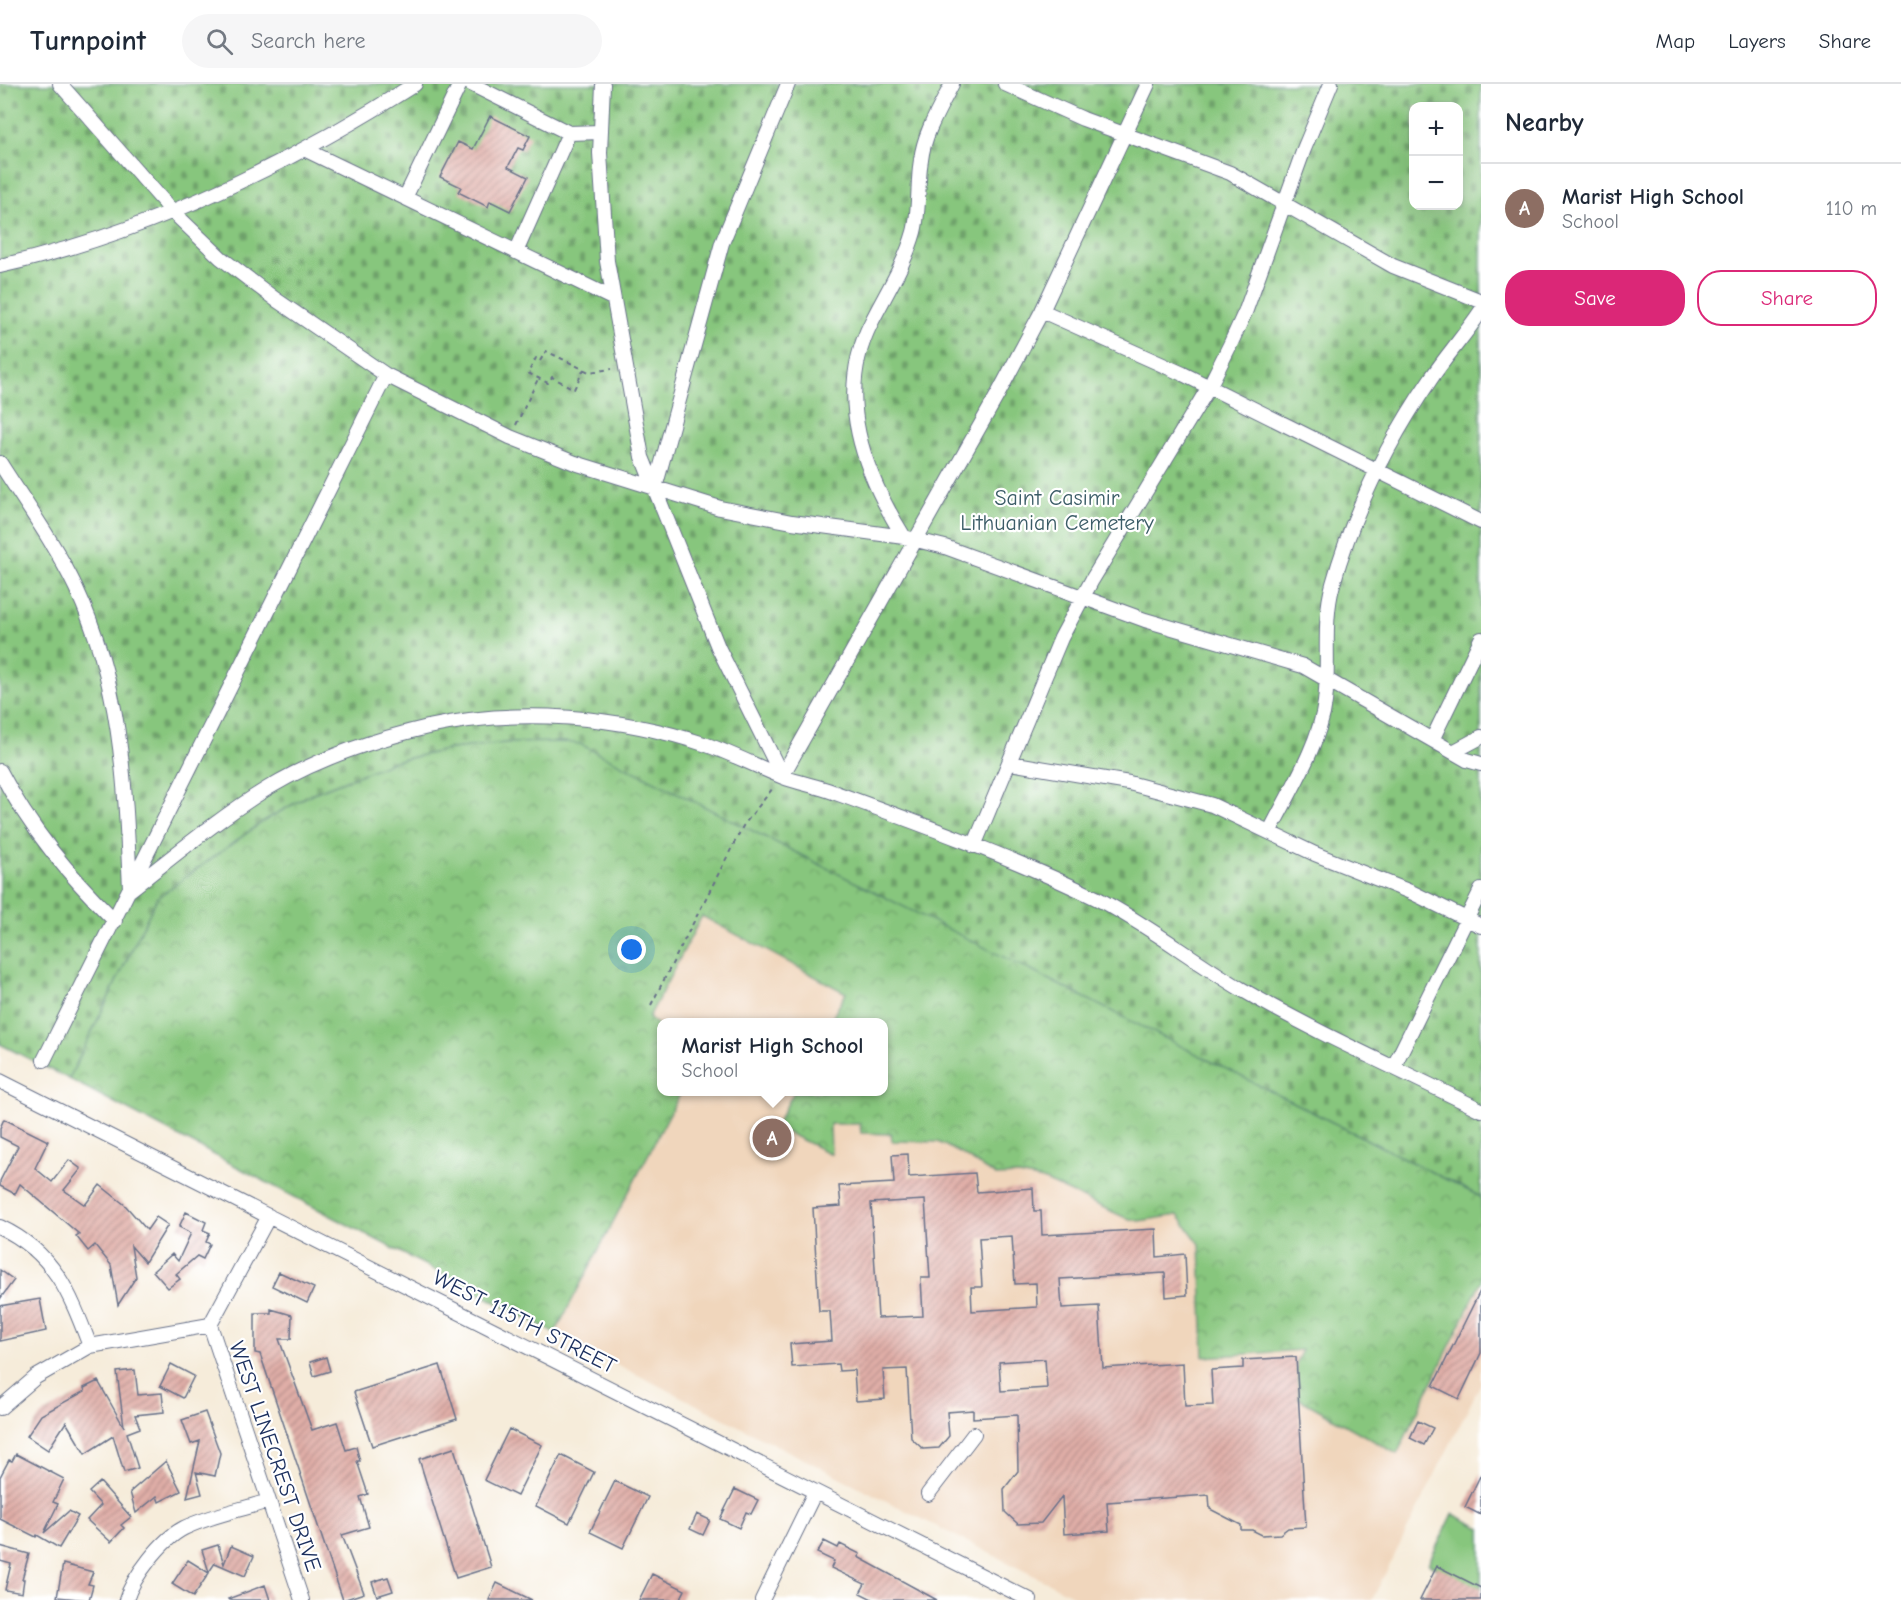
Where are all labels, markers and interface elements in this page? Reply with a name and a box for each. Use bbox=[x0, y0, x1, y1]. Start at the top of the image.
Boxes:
search box bbox=[182, 14, 602, 68]
text: Turnpoint bbox=[30, 25, 146, 57]
icon: search bbox=[203, 25, 236, 58]
text: Search here bbox=[251, 28, 365, 54]
text: Map bbox=[1656, 29, 1695, 53]
text: Layers bbox=[1728, 29, 1786, 53]
text: Share bbox=[1819, 29, 1871, 53]
map controls bbox=[1409, 102, 1463, 210]
button: + bbox=[1409, 102, 1463, 156]
text: Nearby bbox=[1505, 108, 1584, 138]
button: − bbox=[1409, 156, 1463, 210]
text: Marist High School bbox=[1562, 184, 1744, 210]
text: A bbox=[1519, 197, 1530, 220]
text: 110 m bbox=[1826, 197, 1877, 220]
text: School bbox=[1562, 210, 1619, 233]
button: Save bbox=[1505, 270, 1685, 326]
button: Share bbox=[1697, 270, 1877, 326]
park label: Saint Casimir Lithuanian Cemetery bbox=[960, 485, 1154, 536]
your location bbox=[617, 935, 646, 964]
popup bbox=[657, 1018, 888, 1096]
text: Marist High School bbox=[682, 1033, 864, 1059]
text: School bbox=[682, 1059, 738, 1082]
pin: A bbox=[752, 1116, 792, 1160]
street label: WEST 115TH STREET bbox=[429, 1264, 621, 1380]
street label: WEST LINECREST DRIVE bbox=[223, 1338, 327, 1575]

